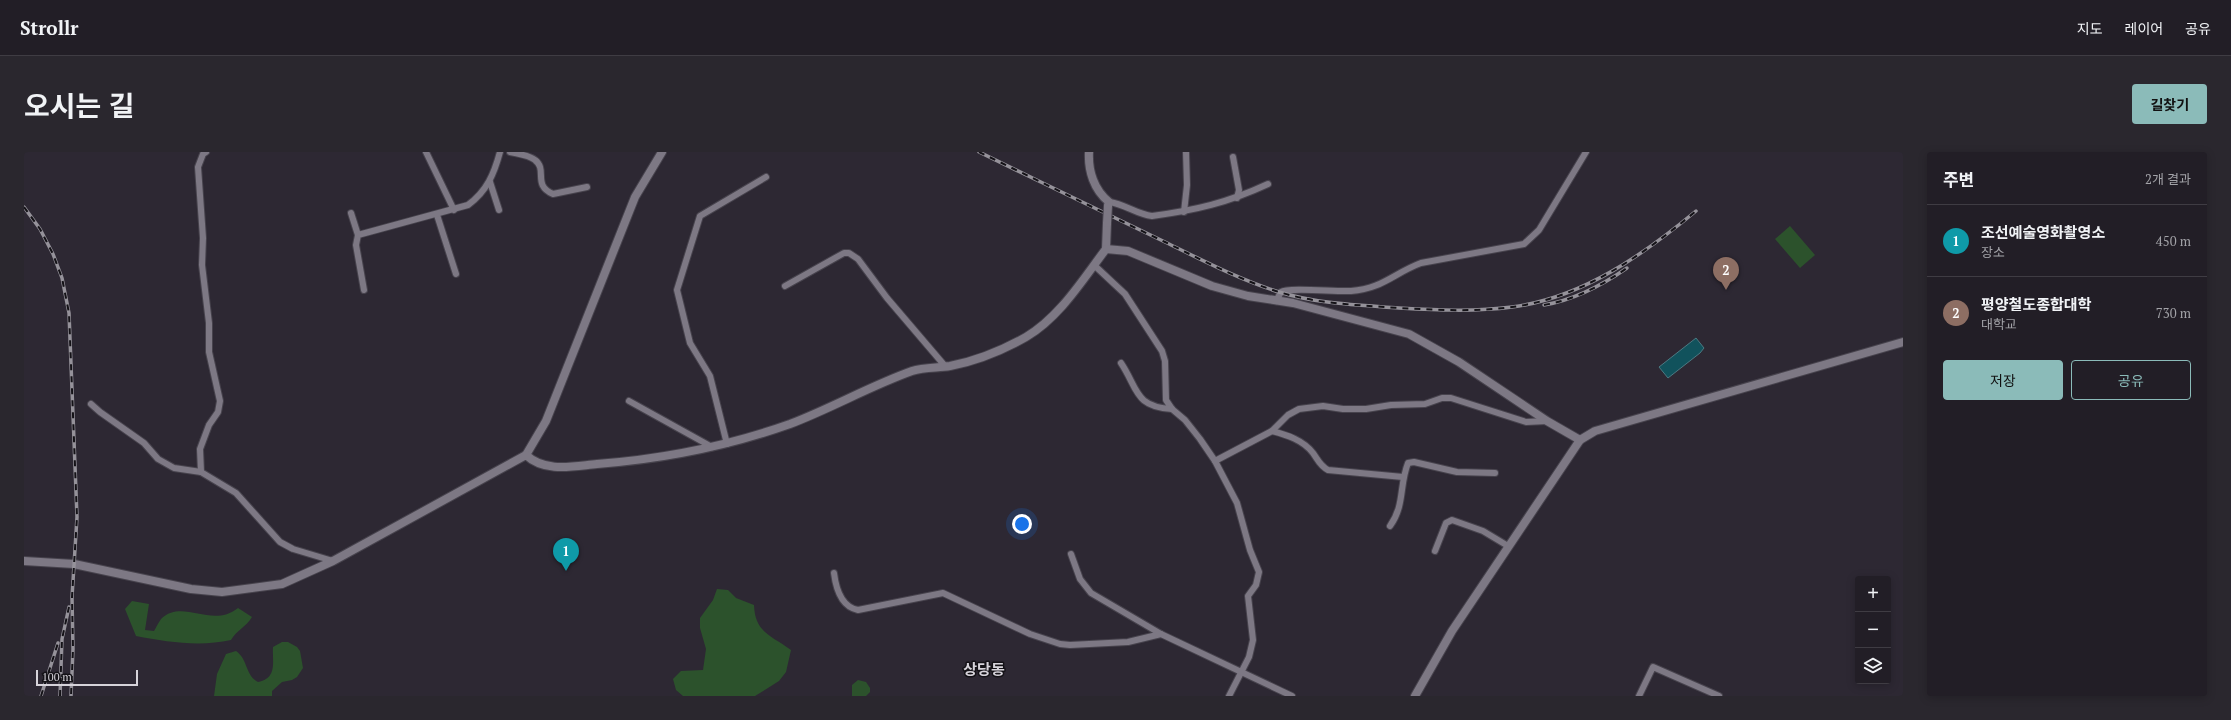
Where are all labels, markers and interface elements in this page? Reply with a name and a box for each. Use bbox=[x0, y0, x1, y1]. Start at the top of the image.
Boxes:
text: Strollr bbox=[20, 15, 78, 40]
text: 지도 bbox=[2077, 19, 2103, 38]
text: 레이어 bbox=[2125, 19, 2163, 38]
text: 공유 bbox=[2185, 19, 2211, 38]
button: 길찾기 bbox=[2132, 84, 2207, 124]
text: 오시는 길 bbox=[24, 87, 135, 124]
text: 주변 bbox=[1943, 168, 1974, 191]
text: 2개 결과 bbox=[2145, 170, 2191, 188]
text: 조선예술영화촬영소 bbox=[1981, 222, 2105, 242]
text: 1 bbox=[1952, 232, 1960, 250]
text: 450 m bbox=[2156, 232, 2191, 250]
text: 장소 bbox=[1981, 243, 2005, 261]
pin: 2 bbox=[1713, 257, 1739, 290]
text: 평양철도종합대학 bbox=[1981, 294, 2091, 314]
text: 2 bbox=[1952, 304, 1960, 322]
text: 730 m bbox=[2156, 304, 2191, 322]
text: 대학교 bbox=[1981, 315, 2017, 333]
button: 저장 bbox=[1943, 360, 2063, 400]
button: 공유 bbox=[2071, 360, 2191, 400]
your location bbox=[1012, 514, 1032, 534]
pin: 1 bbox=[553, 538, 579, 571]
map controls bbox=[1855, 576, 1891, 684]
button: + bbox=[1855, 576, 1891, 612]
button: − bbox=[1855, 612, 1891, 648]
button: layers bbox=[1855, 648, 1891, 684]
district label: 상당동 bbox=[963, 659, 1005, 679]
scale bar bbox=[36, 668, 138, 687]
text: 100 m bbox=[42, 670, 72, 684]

